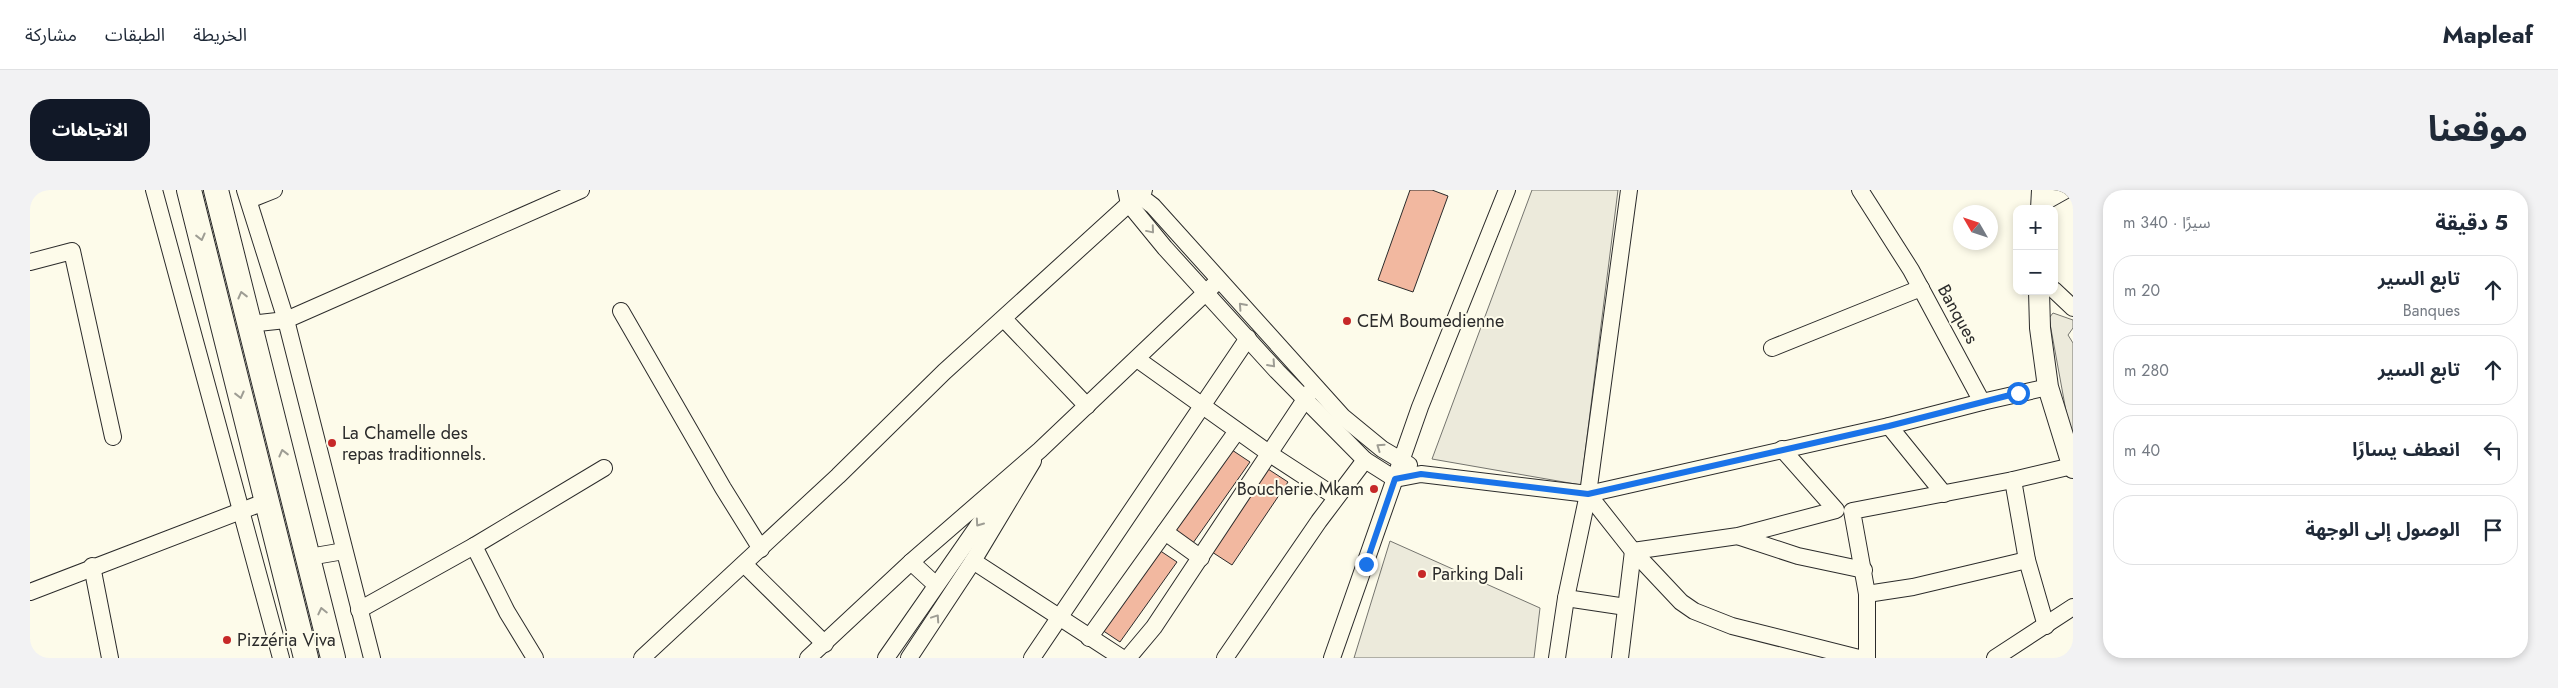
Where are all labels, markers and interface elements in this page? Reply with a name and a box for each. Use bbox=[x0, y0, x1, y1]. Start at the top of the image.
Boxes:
text: Mapleaf bbox=[2442, 17, 2533, 52]
text: مشاركة bbox=[25, 22, 77, 48]
text: الطبقات bbox=[105, 22, 165, 48]
text: الخريطة bbox=[193, 22, 247, 48]
button: الاتجاهات bbox=[30, 99, 150, 161]
text: موقعنا bbox=[2428, 104, 2528, 154]
north arrow bbox=[1953, 205, 1998, 250]
map controls bbox=[2013, 205, 2058, 295]
button: + bbox=[2013, 205, 2058, 250]
text: 5 دقيقة bbox=[2435, 208, 2508, 238]
text: سيرًا · 340 m bbox=[2123, 211, 2211, 234]
one-way arrow bbox=[1145, 225, 1154, 234]
one-way arrow bbox=[195, 233, 206, 242]
button: − bbox=[2013, 250, 2058, 295]
text: تابع السير bbox=[2378, 265, 2460, 292]
icon: ahead bbox=[2479, 276, 2507, 304]
text: 20 m bbox=[2124, 279, 2160, 302]
street label: Banques bbox=[1931, 280, 1985, 348]
one-way arrow bbox=[237, 291, 248, 300]
text: Banques bbox=[2403, 299, 2460, 322]
one-way arrow bbox=[1239, 303, 1248, 312]
place label: CEM Boumedienne bbox=[1357, 308, 1504, 334]
marker: CEM Boumedienne bbox=[1341, 315, 1353, 327]
text: تابع السير bbox=[2378, 356, 2460, 383]
icon: ahead bbox=[2479, 356, 2507, 384]
one-way arrow bbox=[1266, 359, 1275, 368]
text: 280 m bbox=[2124, 359, 2169, 382]
route start bbox=[2007, 382, 2030, 405]
one-way arrow bbox=[234, 391, 245, 400]
place label: La Chamelle des repas traditionnels. bbox=[342, 420, 487, 467]
text: انعطف يسارًا bbox=[2352, 436, 2460, 463]
icon: left bbox=[2479, 436, 2507, 464]
marker: La Chamelle des repas traditionnels. bbox=[326, 437, 338, 449]
text: 40 m bbox=[2124, 439, 2160, 462]
one-way arrow bbox=[1376, 444, 1386, 453]
one-way arrow bbox=[278, 449, 288, 457]
place label: Boucherie Mkam bbox=[1237, 476, 1364, 502]
marker: Boucherie Mkam bbox=[1368, 483, 1380, 495]
text: الوصول إلى الوجهة bbox=[2305, 516, 2460, 543]
icon: arrive bbox=[2479, 516, 2507, 544]
one-way arrow bbox=[976, 517, 985, 526]
route end bbox=[1355, 553, 1378, 576]
place label: Parking Dali bbox=[1432, 561, 1524, 587]
marker: Parking Dali bbox=[1416, 568, 1428, 580]
one-way arrow bbox=[317, 606, 328, 615]
one-way arrow bbox=[930, 614, 939, 623]
place label: Pizzéria Viva bbox=[237, 627, 336, 653]
marker: Pizzéria Viva bbox=[221, 634, 233, 646]

